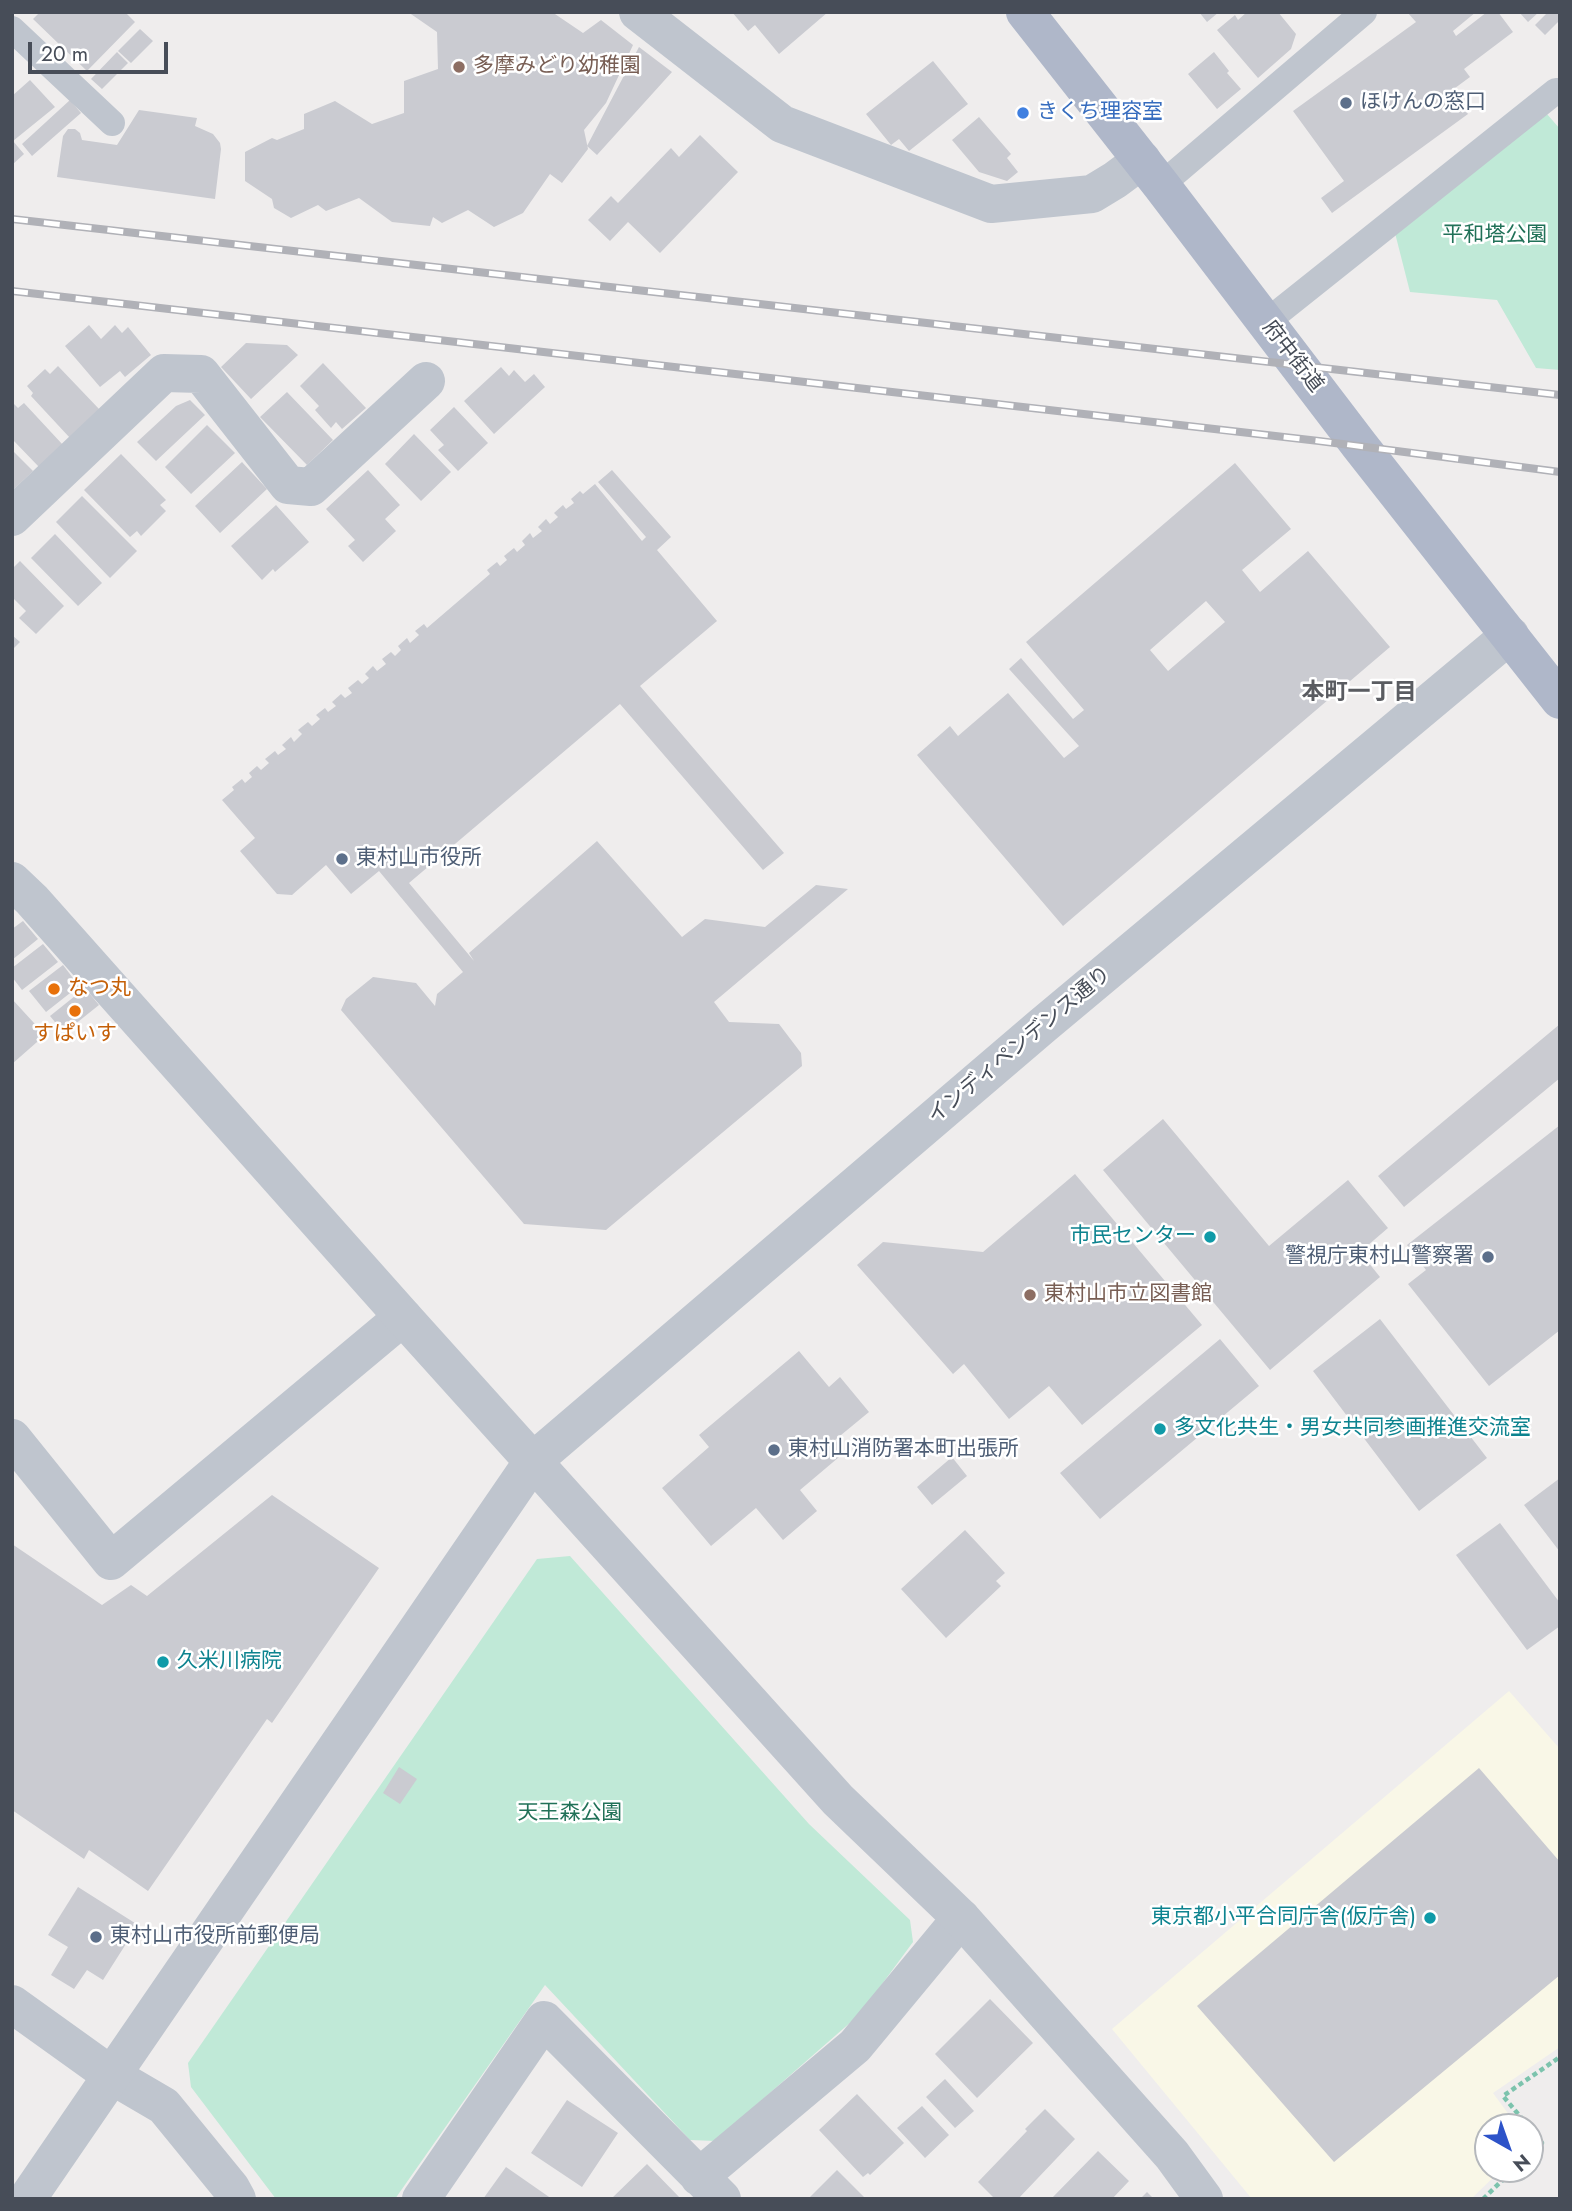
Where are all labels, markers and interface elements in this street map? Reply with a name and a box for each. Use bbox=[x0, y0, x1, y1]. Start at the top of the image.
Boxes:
scale bar bbox=[32, 28, 172, 72]
text: 20 m bbox=[41, 39, 88, 69]
place label: 多摩みどり幼稚園 bbox=[473, 54, 641, 80]
marker: 多摩みどり幼稚園 bbox=[451, 59, 467, 75]
place label: ほけんの窓口 bbox=[1360, 90, 1486, 116]
marker: ほけんの窓口 bbox=[1338, 95, 1354, 111]
place label: きくち理容室 bbox=[1037, 100, 1163, 126]
marker: きくち理容室 bbox=[1015, 105, 1031, 121]
park label: 平和塔公園 bbox=[1443, 223, 1547, 249]
street label: 府中街道 bbox=[1256, 316, 1328, 398]
district label: 本町一丁目 bbox=[1302, 679, 1416, 707]
place label: 東村山市役所 bbox=[356, 846, 482, 872]
marker: 東村山市役所 bbox=[334, 851, 350, 867]
street label: インディペンデンス通り bbox=[923, 962, 1117, 1130]
place label: なつ丸 bbox=[68, 976, 131, 1002]
marker: なつ丸 bbox=[46, 981, 62, 997]
marker: すぱいす bbox=[67, 1003, 83, 1019]
place label: すぱいす bbox=[33, 1022, 117, 1048]
place label: 市民センター bbox=[1070, 1224, 1196, 1250]
marker: 市民センター bbox=[1202, 1229, 1218, 1245]
place label: 警視庁東村山警察署 bbox=[1285, 1244, 1474, 1270]
marker: 警視庁東村山警察署 bbox=[1480, 1249, 1496, 1265]
place label: 東村山市立図書館 bbox=[1044, 1282, 1212, 1308]
marker: 東村山市立図書館 bbox=[1022, 1287, 1038, 1303]
place label: 多文化共生・男女共同参画推進交流室 bbox=[1174, 1416, 1531, 1442]
marker: 多文化共生・男女共同参画推進交流室 bbox=[1152, 1421, 1168, 1437]
place label: 東村山消防署本町出張所 bbox=[788, 1437, 1019, 1463]
marker: 東村山消防署本町出張所 bbox=[766, 1442, 782, 1458]
place label: 久米川病院 bbox=[177, 1649, 282, 1675]
marker: 久米川病院 bbox=[155, 1654, 171, 1670]
park label: 天王森公園 bbox=[518, 1801, 622, 1827]
place label: 東京都小平合同庁舎(仮庁舎) bbox=[1151, 1905, 1416, 1931]
marker: 東京都小平合同庁舎(仮庁舎) bbox=[1422, 1910, 1438, 1926]
place label: 東村山市役所前郵便局 bbox=[110, 1924, 320, 1950]
marker: 東村山市役所前郵便局 bbox=[88, 1929, 104, 1945]
north arrow bbox=[1474, 2113, 1544, 2183]
text: N bbox=[1507, 2148, 1536, 2178]

